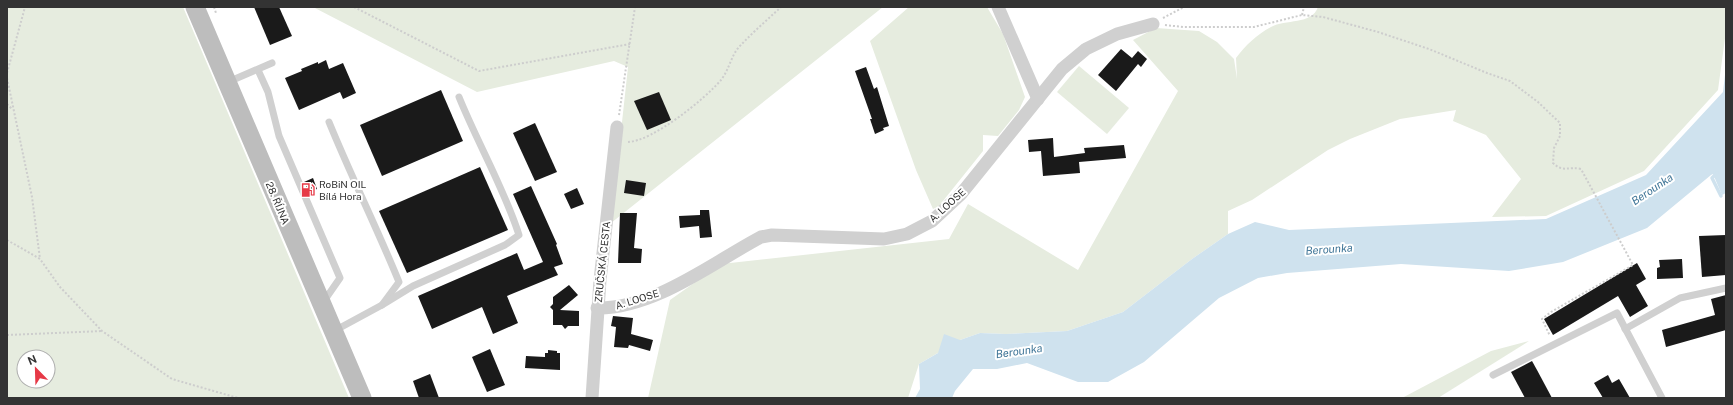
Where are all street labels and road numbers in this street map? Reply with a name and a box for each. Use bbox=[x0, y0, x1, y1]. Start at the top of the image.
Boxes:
street label: 28. ŘÍJNA bbox=[264, 180, 292, 226]
street label: A. LOOSE bbox=[926, 186, 968, 224]
street label: ZRUČSKÁ CESTA bbox=[592, 221, 612, 303]
street label: A. LOOSE bbox=[614, 287, 660, 311]

